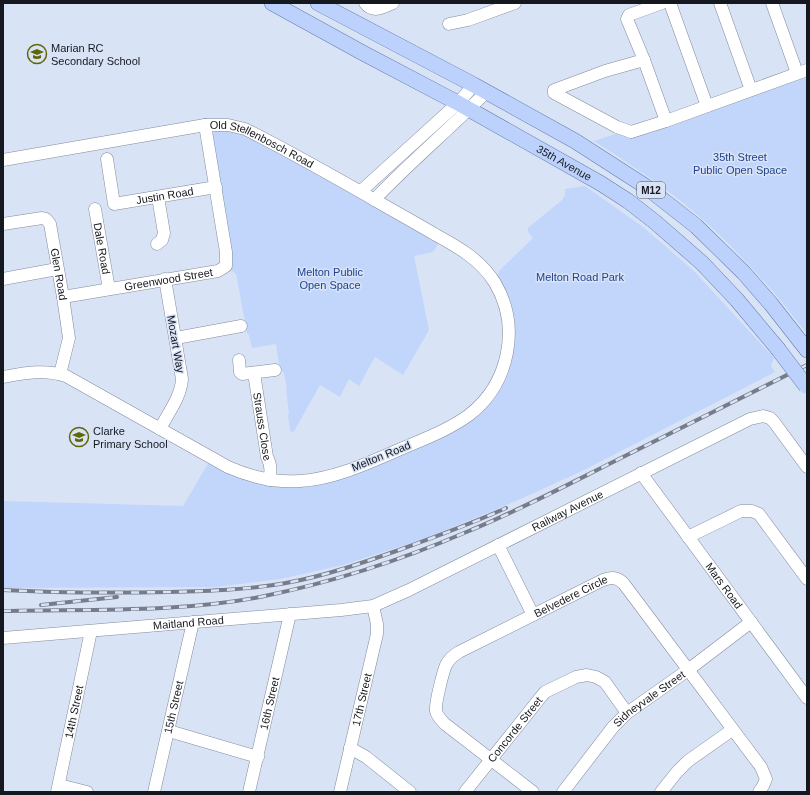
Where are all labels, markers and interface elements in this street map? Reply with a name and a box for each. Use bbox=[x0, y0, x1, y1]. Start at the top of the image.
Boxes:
place label: Marian RC Secondary School bbox=[51, 42, 140, 67]
school or university icon: Marian RC Secondary School bbox=[26, 43, 48, 65]
street label: Old Stellenbosch Road bbox=[210, 119, 316, 170]
street label: 35th Avenue bbox=[535, 143, 594, 183]
park label: 35th Street Public Open Space bbox=[693, 151, 787, 176]
road number: M12 bbox=[637, 182, 665, 198]
street label: Justin Road bbox=[135, 185, 194, 206]
street label: Dale Road bbox=[91, 222, 112, 275]
street label: Glen Road bbox=[48, 247, 69, 301]
street label: Greenwood Street bbox=[123, 266, 214, 293]
park label: Melton Public Open Space bbox=[297, 266, 364, 291]
park label: Melton Road Park bbox=[536, 271, 625, 283]
street label: Mozart Way bbox=[165, 314, 187, 374]
street label: Strauss Close bbox=[251, 392, 274, 463]
place label: Clarke Primary School bbox=[93, 425, 168, 450]
school or university icon: Clarke Primary School bbox=[68, 426, 90, 448]
street label: Melton Road bbox=[350, 439, 412, 473]
street label: Railway Avenue bbox=[530, 488, 605, 533]
street label: Mars Road bbox=[703, 560, 745, 611]
street label: Belvedere Circle bbox=[532, 573, 609, 620]
street label: Maitland Road bbox=[152, 614, 224, 632]
street label: Sidneyvale Street bbox=[611, 668, 687, 729]
street label: 17th Street bbox=[350, 672, 374, 727]
street label: 16th Street bbox=[258, 676, 281, 731]
street label: 15th Street bbox=[162, 680, 185, 735]
street label: 14th Street bbox=[63, 684, 85, 739]
street label: Concorde Street bbox=[485, 694, 545, 765]

